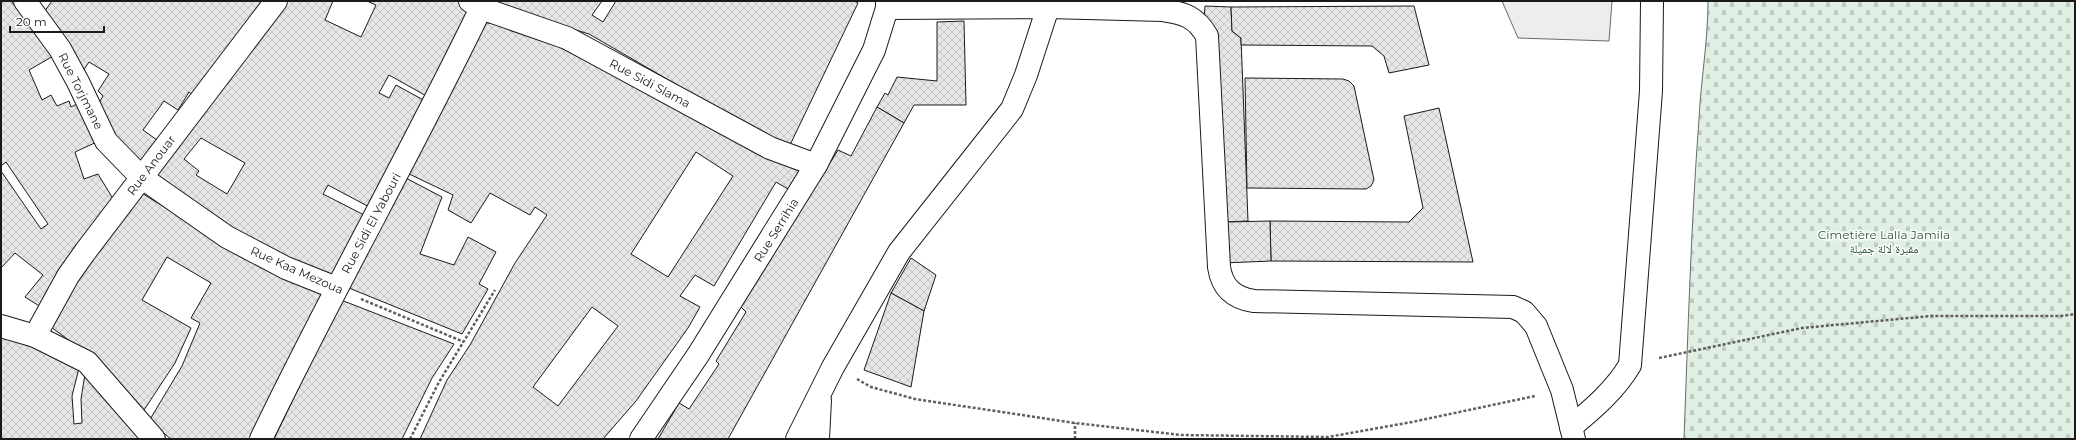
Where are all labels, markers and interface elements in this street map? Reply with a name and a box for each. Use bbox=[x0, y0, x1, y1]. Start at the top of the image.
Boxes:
scale bar bbox=[10, 8, 104, 34]
text: 20 m bbox=[16, 14, 47, 29]
street label: Rue Torjmane bbox=[55, 50, 107, 132]
street label: Rue Sidi Slama bbox=[607, 55, 693, 111]
street label: Rue Anouar bbox=[124, 132, 179, 198]
street label: Rue Sidi El Yabouri bbox=[338, 170, 404, 276]
street label: Rue Serrihia bbox=[750, 195, 802, 265]
park label: Cimetière Lalla Jamila مقبرة لالة جميلة bbox=[1818, 227, 1950, 256]
street label: Rue Kaa Mezoua bbox=[248, 243, 346, 297]

